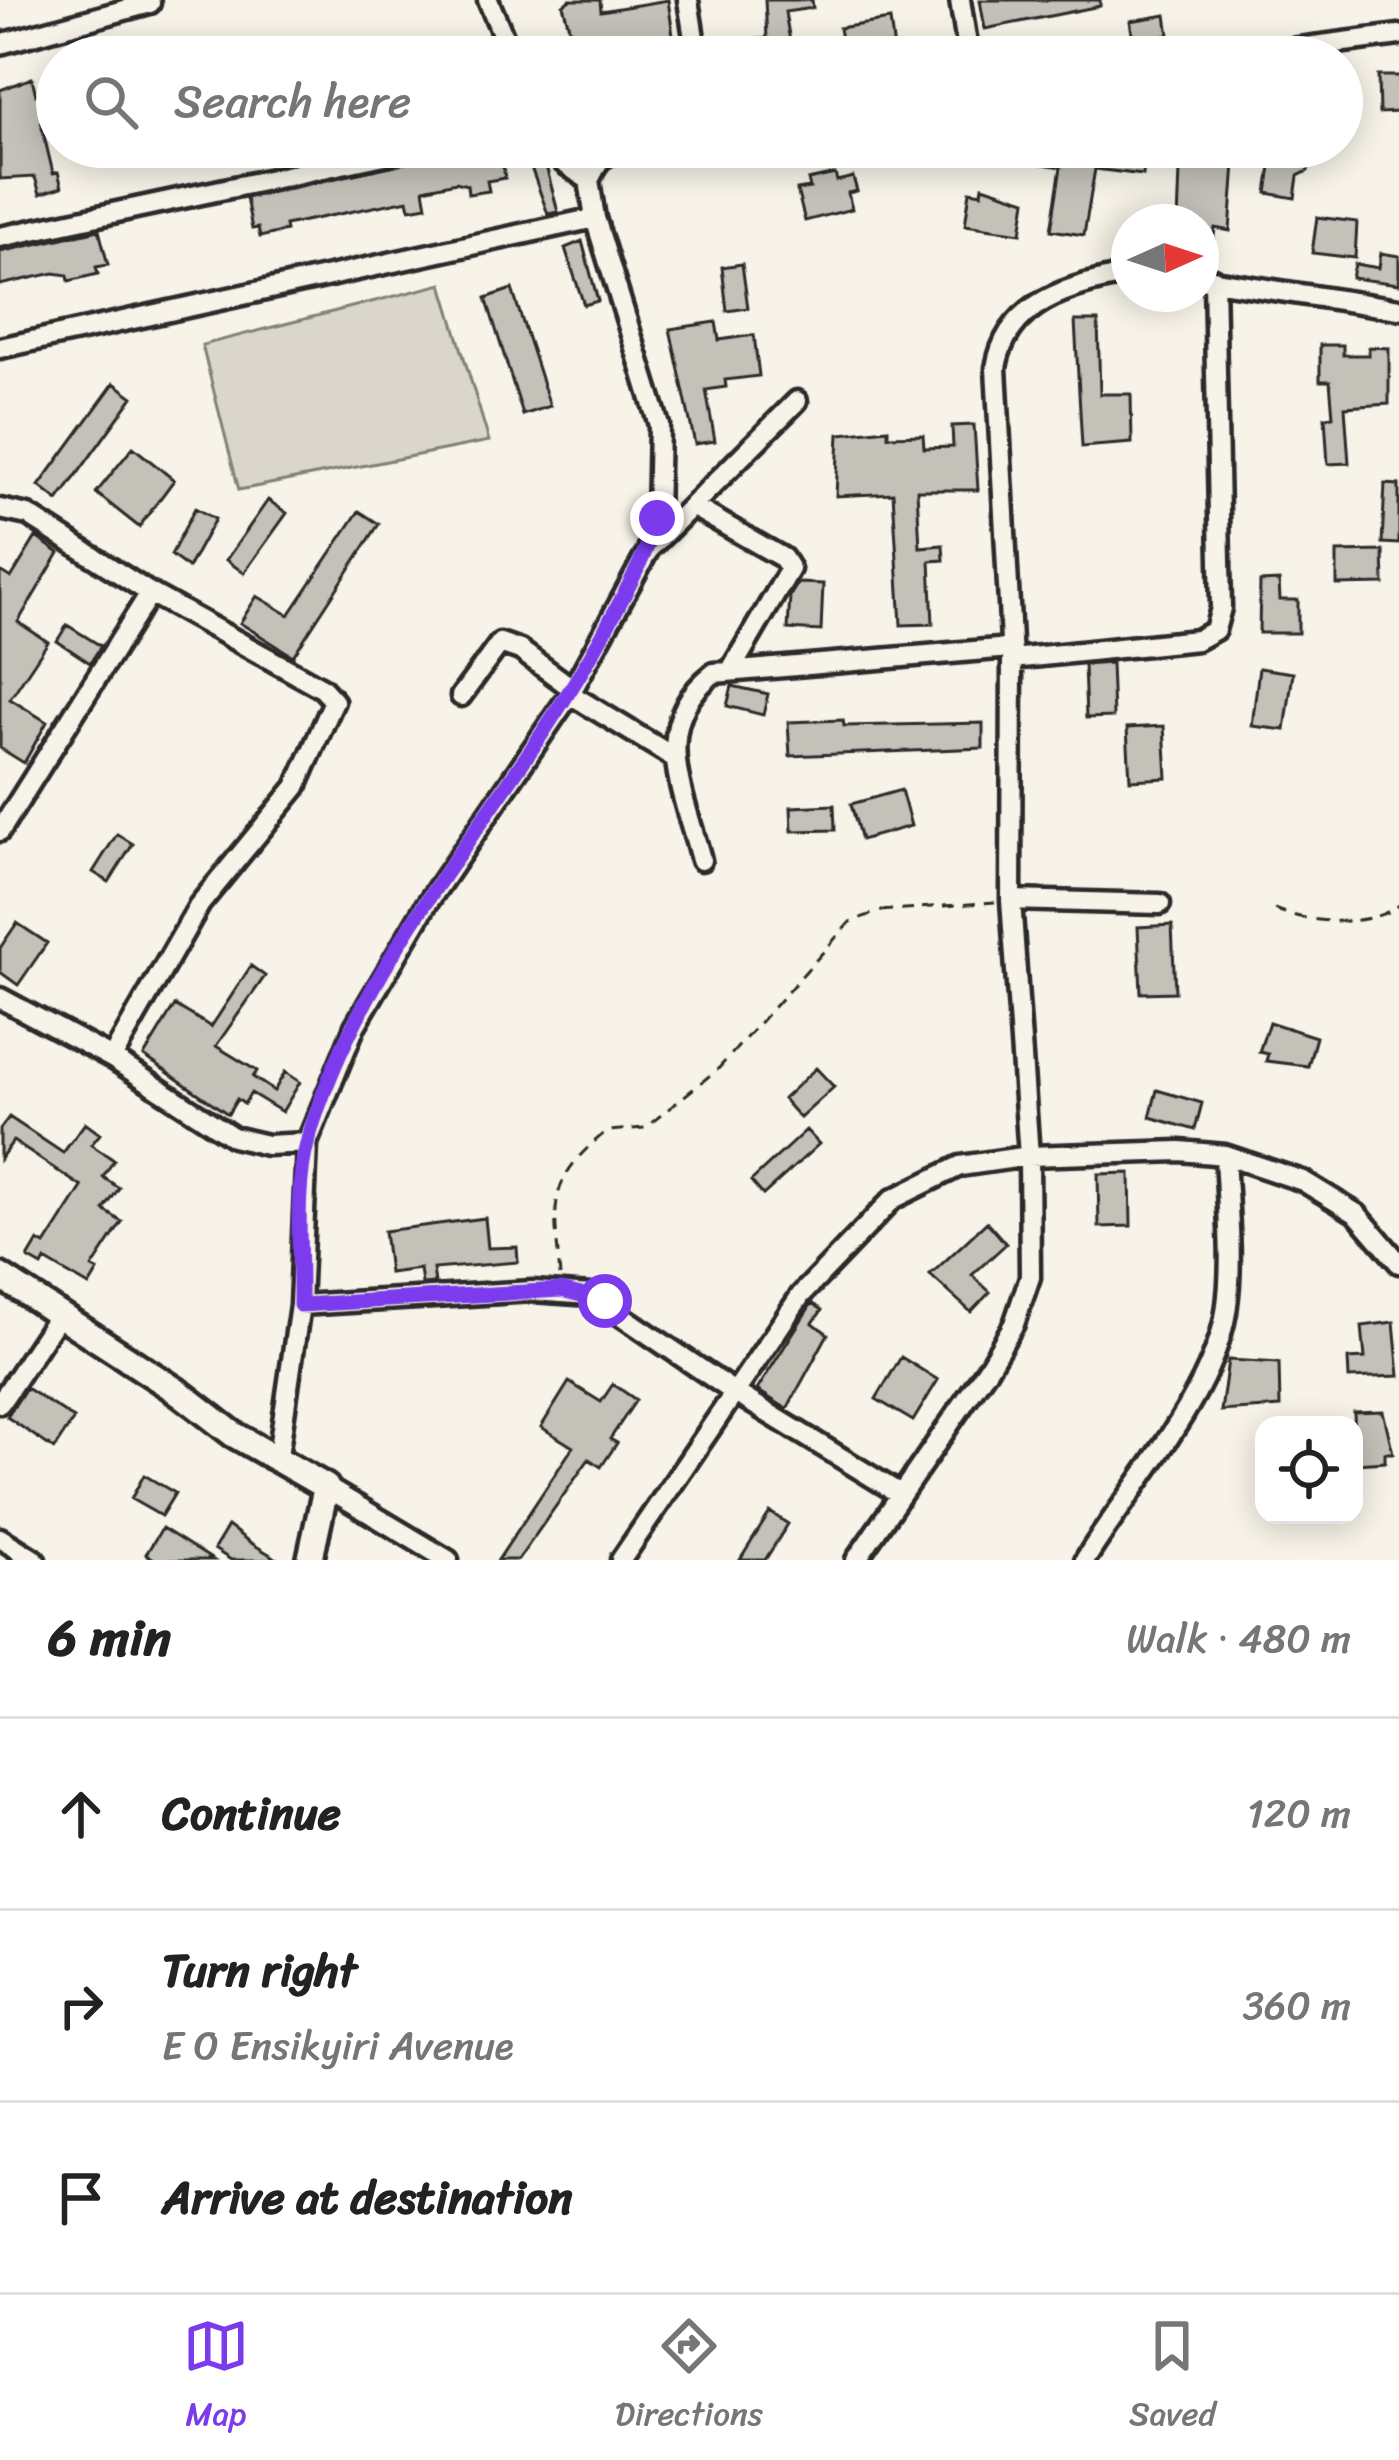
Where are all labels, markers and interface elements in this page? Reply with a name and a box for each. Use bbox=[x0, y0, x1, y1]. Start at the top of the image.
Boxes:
search box bbox=[36, 36, 1363, 168]
text: Search here bbox=[174, 62, 411, 142]
icon: search bbox=[78, 69, 144, 135]
north arrow bbox=[1111, 204, 1219, 312]
route end bbox=[630, 491, 684, 545]
route start bbox=[578, 1274, 632, 1328]
map controls bbox=[1255, 1416, 1363, 1524]
button: locate bbox=[1255, 1416, 1363, 1524]
text: 6 min bbox=[48, 1593, 171, 1683]
text: Walk · 480 m bbox=[1126, 1604, 1351, 1673]
text: Continue bbox=[162, 1774, 341, 1854]
text: 120 m bbox=[1247, 1779, 1351, 1848]
icon: ahead bbox=[48, 1781, 114, 1847]
text: Turn right bbox=[162, 1931, 357, 2011]
text: 360 m bbox=[1243, 1971, 1351, 2040]
icon: right bbox=[48, 1973, 114, 2039]
text: E O Ensikyiri Avenue bbox=[162, 2011, 514, 2080]
text: Arrive at destination bbox=[162, 2158, 572, 2238]
icon: arrive bbox=[48, 2165, 114, 2231]
tab: Map bbox=[183, 2313, 249, 2443]
tab: Directions bbox=[615, 2313, 763, 2443]
tab: Saved bbox=[1129, 2313, 1216, 2443]

